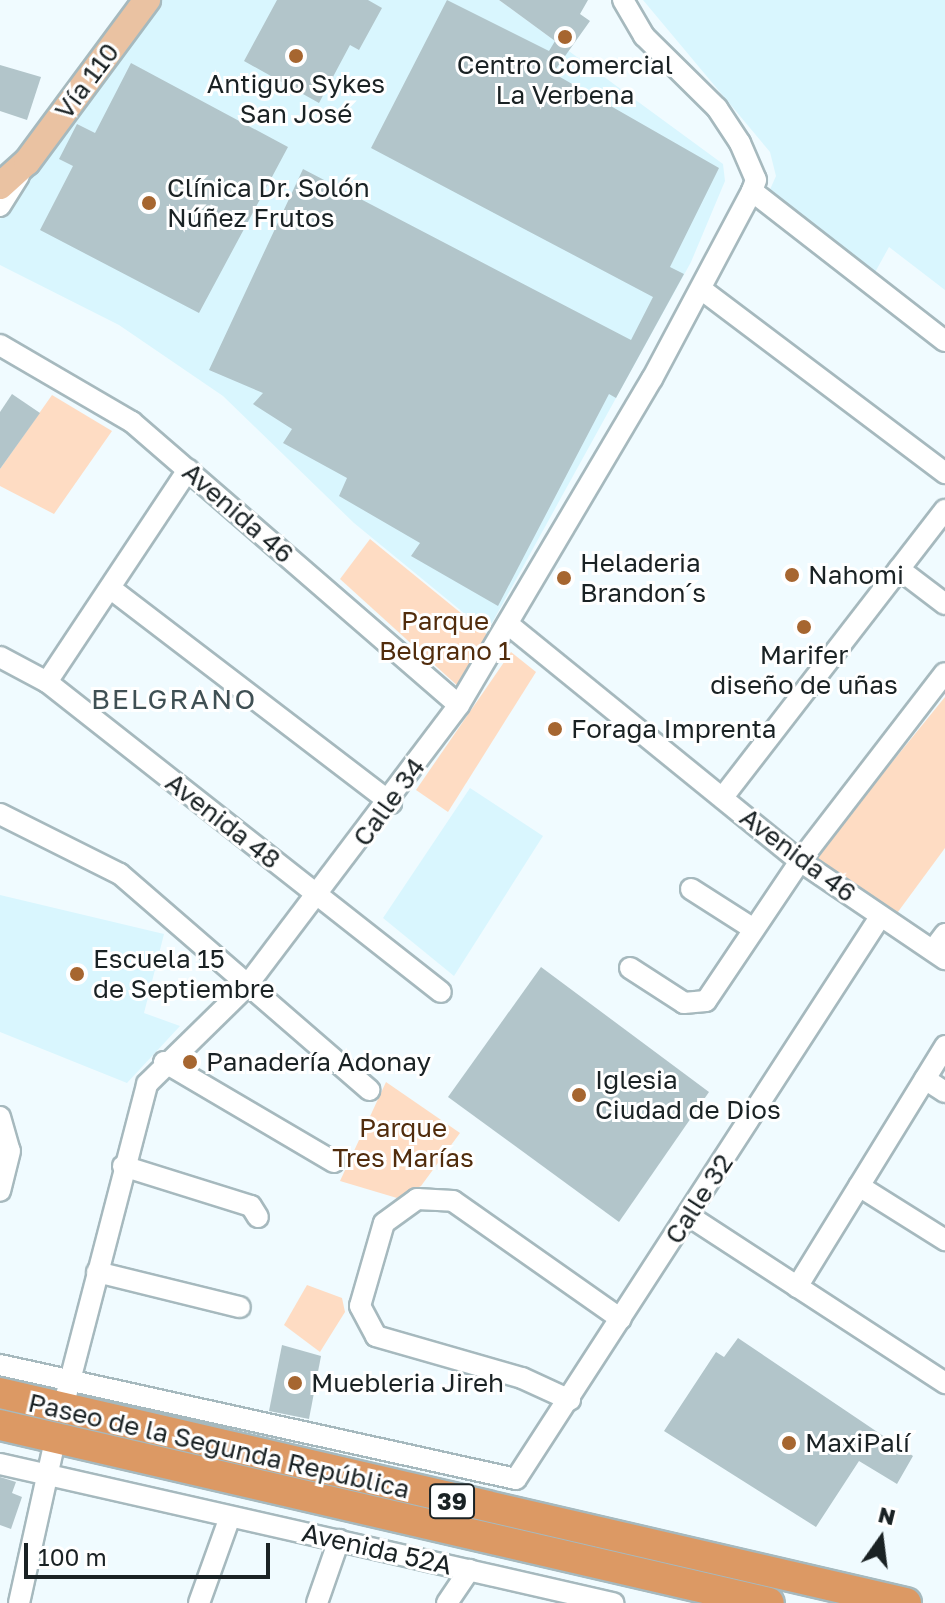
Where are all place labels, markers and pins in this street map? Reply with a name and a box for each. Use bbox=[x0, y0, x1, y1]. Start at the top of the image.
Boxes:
marker: Centro Comercial La Verbena bbox=[556, 28, 574, 46]
marker: Antiguo Sykes San José bbox=[287, 47, 305, 65]
place label: Centro Comercial La Verbena bbox=[457, 49, 673, 110]
place label: Antiguo Sykes San José bbox=[207, 68, 385, 130]
place label: Clínica Dr. Solón Núñez Frutos bbox=[167, 172, 370, 234]
marker: Clínica Dr. Solón Núñez Frutos bbox=[138, 192, 160, 214]
place label: Heladeria Brandon´s bbox=[580, 547, 706, 608]
place label: Nahomi bbox=[808, 559, 904, 591]
marker: Nahomi bbox=[783, 566, 801, 584]
marker: Heladeria Brandon´s bbox=[555, 569, 573, 587]
marker: Marifer diseño de uñas bbox=[795, 618, 813, 636]
place label: Marifer diseño de uñas bbox=[710, 639, 898, 700]
place label: Foraga Imprenta bbox=[571, 713, 777, 745]
marker: Foraga Imprenta bbox=[546, 720, 564, 738]
place label: Escuela 15 de Septiembre bbox=[93, 943, 275, 1004]
marker: Escuela 15 de Septiembre bbox=[68, 965, 86, 983]
place label: Panadería Adonay bbox=[206, 1046, 431, 1078]
marker: Panadería Adonay bbox=[181, 1053, 199, 1071]
place label: Iglesia Ciudad de Dios bbox=[595, 1064, 781, 1126]
marker: Iglesia Ciudad de Dios bbox=[570, 1086, 588, 1104]
place label: Muebleria Jireh bbox=[311, 1367, 504, 1399]
marker: Muebleria Jireh bbox=[286, 1374, 304, 1392]
place label: MaxiPalí bbox=[805, 1427, 910, 1459]
marker: MaxiPalí bbox=[780, 1434, 798, 1452]

